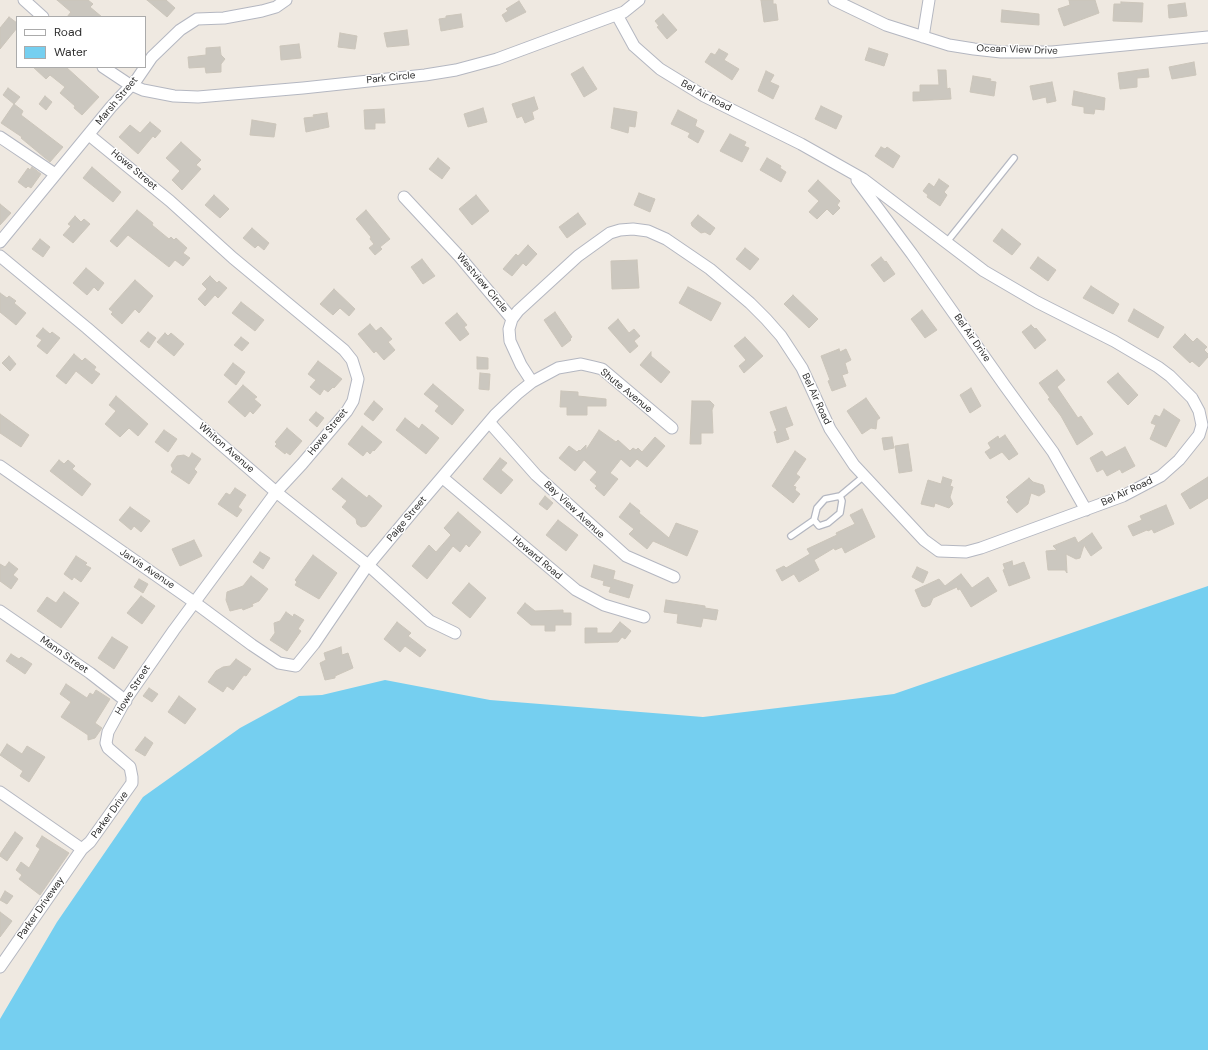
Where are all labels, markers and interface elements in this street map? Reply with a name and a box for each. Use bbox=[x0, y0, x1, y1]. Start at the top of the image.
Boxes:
legend bbox=[16, 16, 146, 68]
text: Road bbox=[54, 24, 82, 40]
street label: Ocean View Drive bbox=[976, 43, 1058, 57]
text: Water bbox=[54, 44, 87, 60]
street label: Park Circle bbox=[366, 69, 416, 87]
street label: Marsh Street bbox=[93, 74, 141, 128]
street label: Bel Air Road bbox=[679, 78, 733, 114]
street label: Howe Street bbox=[108, 147, 160, 193]
street label: Westview Circle bbox=[454, 251, 510, 315]
street label: Bel Air Drive bbox=[951, 312, 993, 364]
street label: Shute Avenue bbox=[598, 366, 654, 416]
street label: Bel Air Road bbox=[799, 371, 833, 427]
street label: Howe Street bbox=[306, 406, 350, 458]
street label: Whiton Avenue bbox=[196, 421, 256, 475]
street label: Bel Air Road bbox=[1099, 475, 1155, 509]
street label: Bay View Avenue bbox=[541, 479, 607, 541]
street label: Paige Street bbox=[385, 494, 429, 544]
street label: Howard Road bbox=[510, 534, 564, 582]
street label: Jarvis Avenue bbox=[117, 546, 177, 592]
street label: Mann Street bbox=[37, 634, 91, 676]
street label: Howe Street bbox=[113, 663, 153, 717]
street label: Parker Drive bbox=[89, 789, 131, 841]
street label: Parker Driveway bbox=[15, 875, 67, 941]

